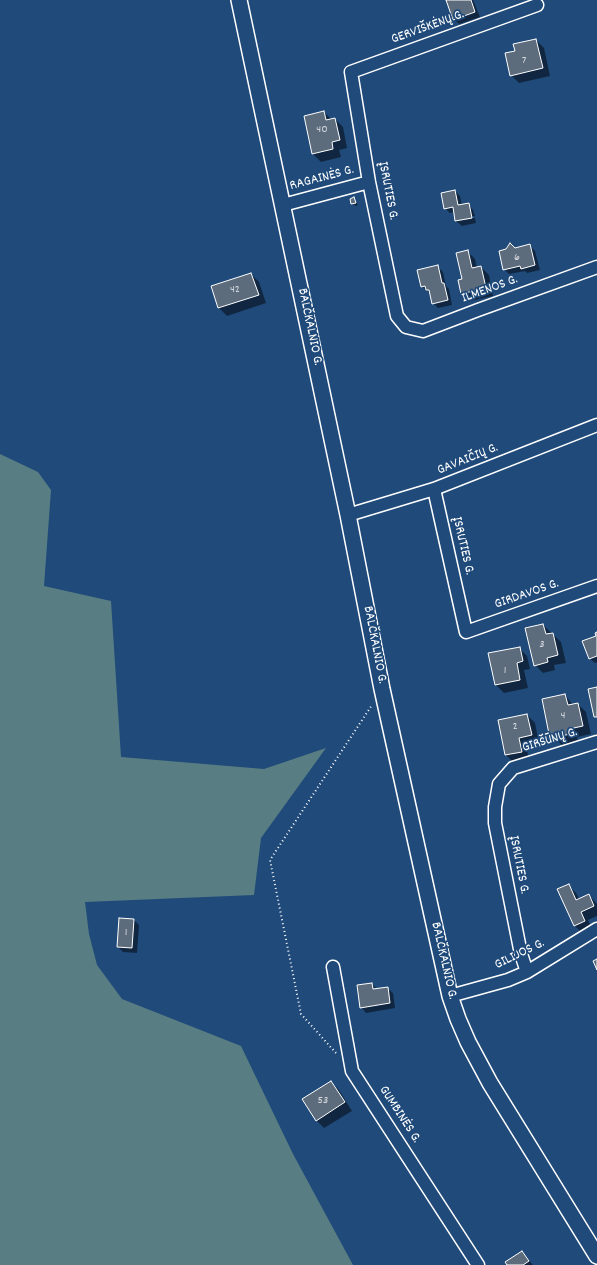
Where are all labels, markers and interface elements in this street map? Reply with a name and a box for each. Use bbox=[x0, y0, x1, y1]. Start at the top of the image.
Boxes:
street label: GERVIŠKĖNŲ G. bbox=[389, 7, 467, 49]
house number: 7 bbox=[522, 54, 526, 68]
house number: 40 bbox=[316, 123, 328, 137]
street label: ĮSRUTIES G. bbox=[373, 160, 401, 222]
street label: RAGAINĖS G. bbox=[288, 162, 356, 196]
house number: 6 bbox=[514, 251, 520, 265]
street label: ILMENOS G. bbox=[460, 272, 520, 308]
house number: 42 bbox=[230, 283, 240, 297]
street label: BALČKALNIO G. bbox=[293, 287, 325, 367]
street label: GAVAIČIŲ G. bbox=[435, 440, 501, 480]
street label: ĮSRUTIES G. bbox=[447, 515, 477, 577]
street label: GIRDAVOS G. bbox=[493, 576, 561, 614]
street label: BALČKALNIO G. bbox=[358, 605, 390, 685]
house number: 3 bbox=[539, 638, 545, 652]
house number: 1 bbox=[504, 664, 506, 678]
house number: 4 bbox=[561, 709, 565, 723]
house number: 2 bbox=[512, 720, 518, 734]
street label: GIRŠŪNŲ G. bbox=[520, 725, 580, 757]
street label: ĮSRUTIES G. bbox=[504, 834, 532, 896]
street label: BALČKALNIO G. bbox=[426, 921, 460, 1001]
house number: 1 bbox=[125, 926, 127, 940]
street label: GILIJOS G. bbox=[492, 936, 548, 974]
street label: GUMBINĖS G. bbox=[374, 1083, 424, 1147]
house number: 53 bbox=[318, 1094, 328, 1108]

